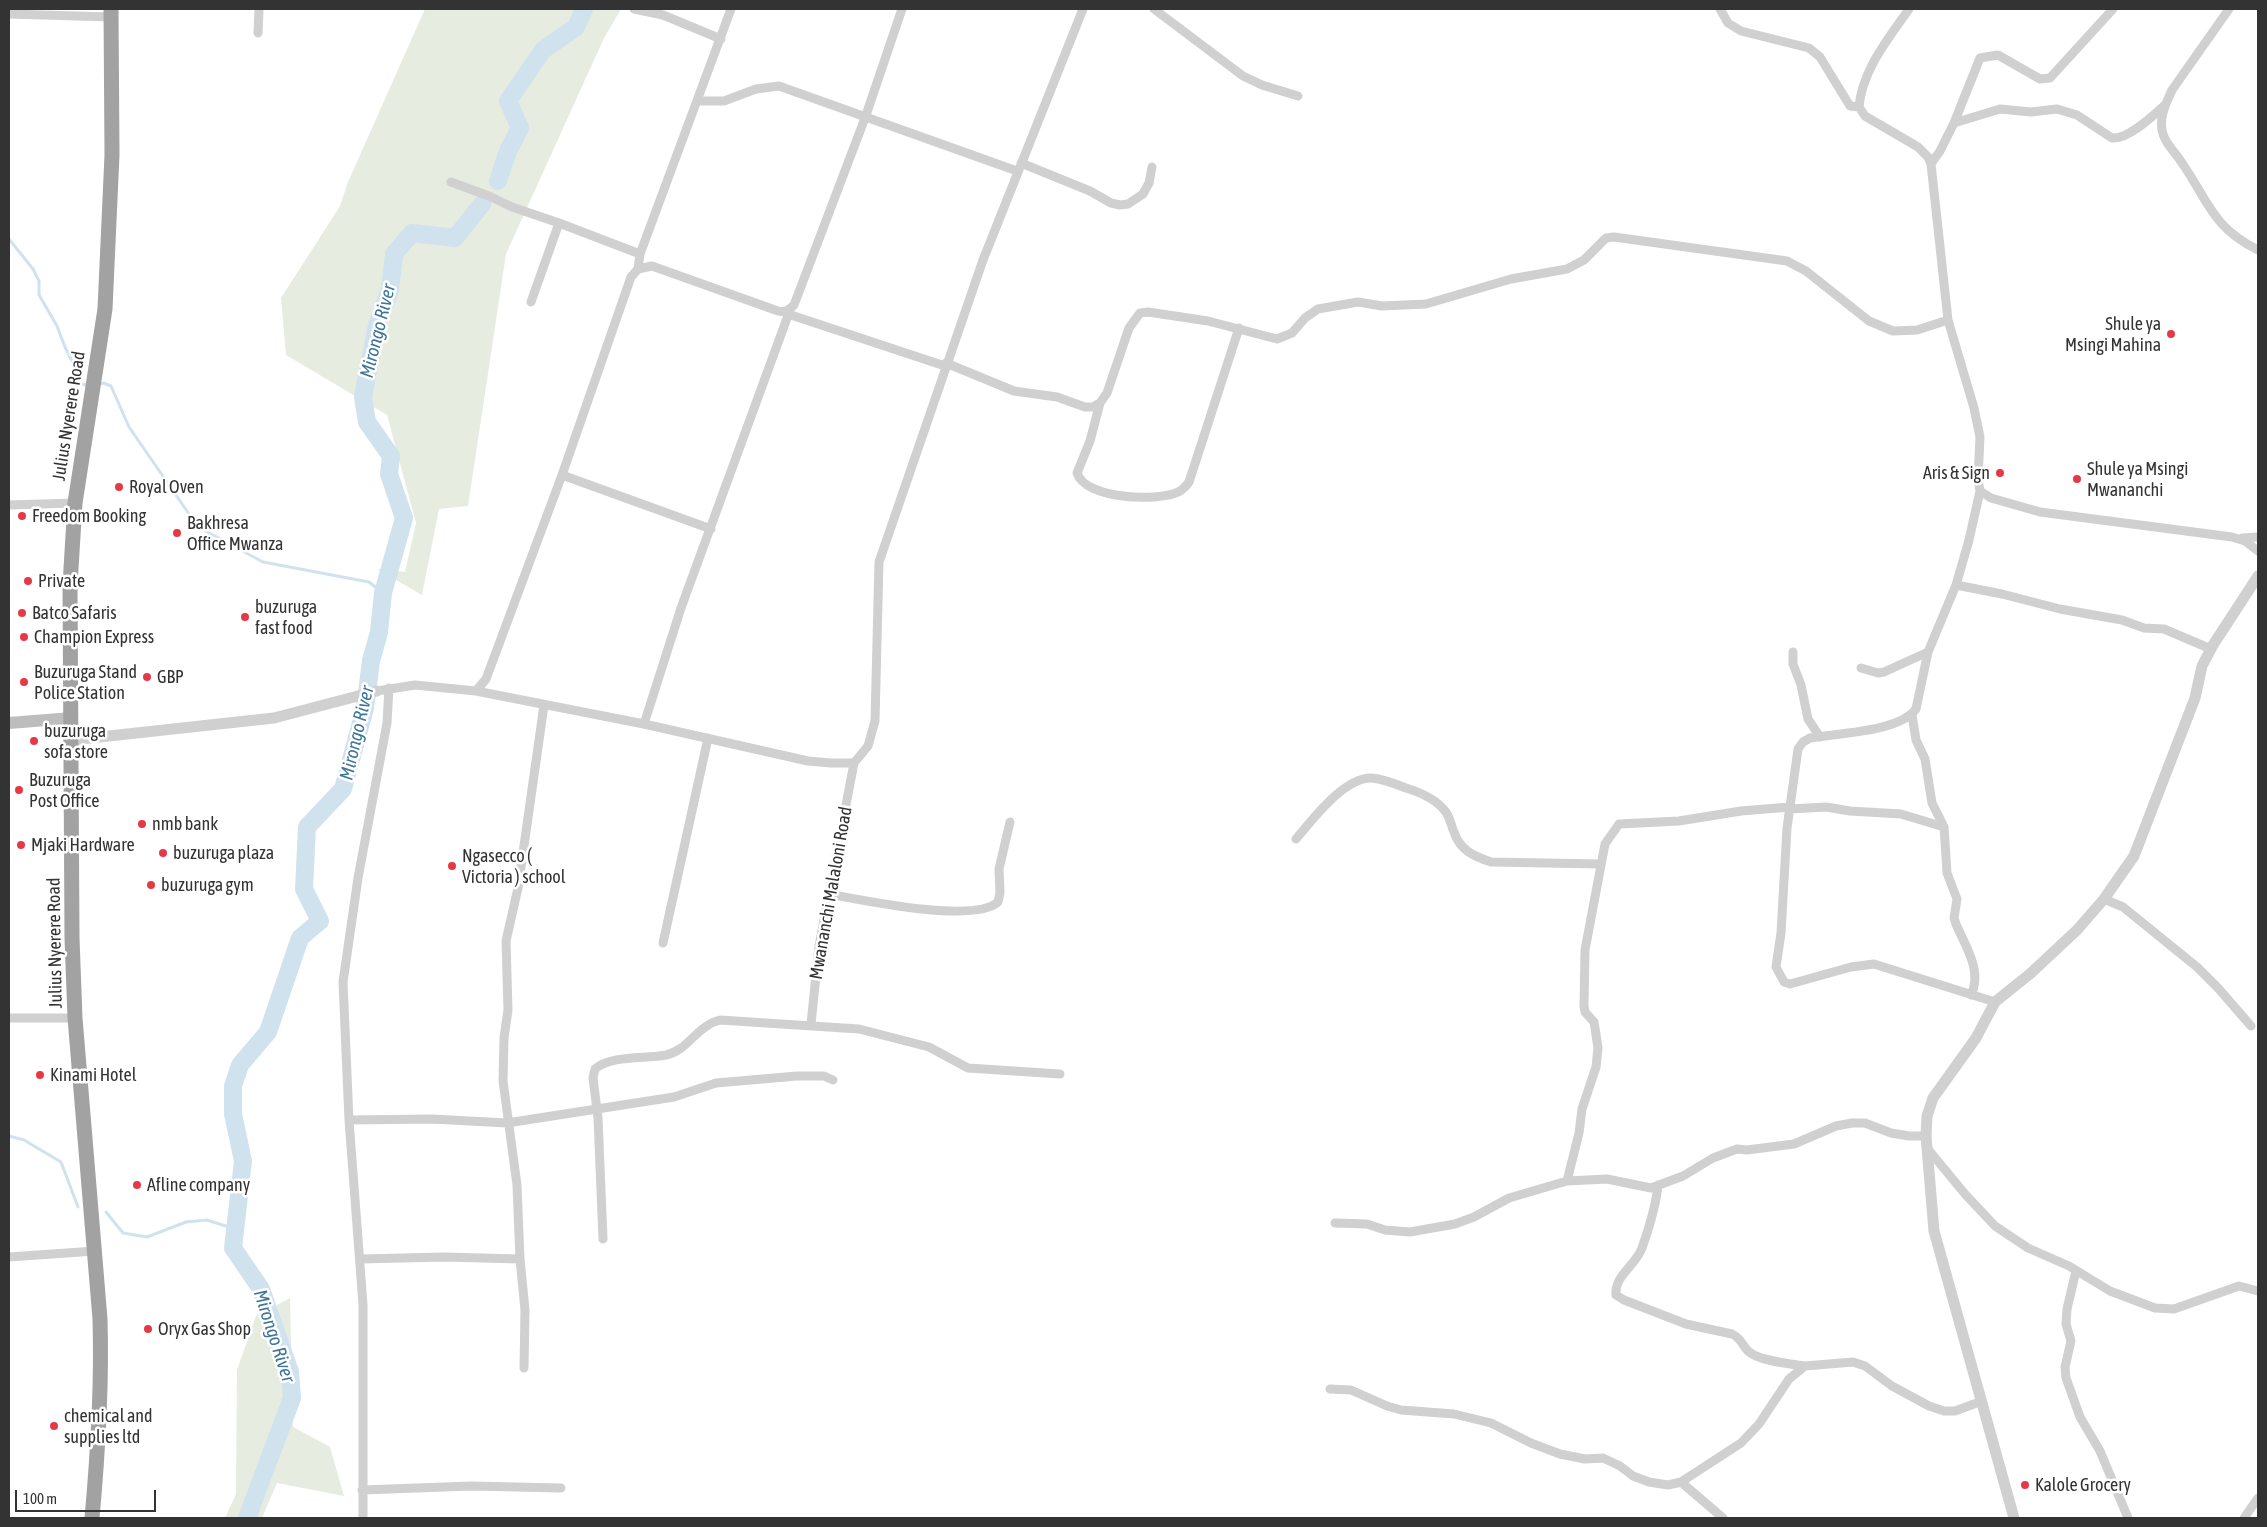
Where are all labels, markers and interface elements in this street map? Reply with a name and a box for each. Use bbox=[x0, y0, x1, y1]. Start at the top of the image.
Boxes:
water label: Mirongo River bbox=[355, 282, 401, 380]
place label: Shule ya Msingi Mahina bbox=[2065, 313, 2161, 356]
marker: Shule ya Msingi Mahina bbox=[2165, 328, 2177, 340]
street label: Julius Nyerere Road bbox=[48, 350, 90, 482]
place label: Shule ya Msingi Mwananchi bbox=[2087, 458, 2188, 500]
place label: Aris & Sign bbox=[1923, 462, 1990, 484]
marker: Aris & Sign bbox=[1994, 467, 2006, 479]
marker: Shule ya Msingi Mwananchi bbox=[2071, 473, 2083, 485]
place label: Royal Oven bbox=[129, 476, 204, 498]
marker: Royal Oven bbox=[113, 481, 125, 493]
place label: Freedom Booking bbox=[32, 505, 146, 527]
marker: Freedom Booking bbox=[16, 510, 28, 522]
place label: Bakhresa Office Mwanza bbox=[187, 512, 283, 554]
marker: Bakhresa Office Mwanza bbox=[171, 527, 183, 539]
place label: Private bbox=[38, 570, 85, 592]
marker: Private bbox=[22, 575, 34, 587]
place label: buzuruga fast food bbox=[255, 596, 317, 638]
place label: Batco Safaris bbox=[32, 602, 117, 624]
marker: Batco Safaris bbox=[16, 607, 28, 619]
marker: buzuruga fast food bbox=[239, 611, 251, 623]
place label: Champion Express bbox=[34, 626, 154, 648]
marker: Champion Express bbox=[18, 631, 30, 643]
place label: Buzuruga Stand Police Station bbox=[34, 661, 137, 704]
place label: GBP bbox=[157, 666, 184, 688]
marker: GBP bbox=[141, 671, 153, 683]
marker: Buzuruga Stand Police Station bbox=[18, 676, 30, 688]
water label: Mirongo River bbox=[335, 684, 379, 782]
place label: buzuruga sofa store bbox=[44, 720, 108, 762]
marker: buzuruga sofa store bbox=[28, 735, 40, 747]
place label: Buzuruga Post Office bbox=[29, 769, 99, 812]
marker: Buzuruga Post Office bbox=[13, 784, 25, 796]
street label: Mwananchi Malaloni Road bbox=[805, 805, 857, 981]
place label: nmb bank bbox=[152, 813, 218, 835]
marker: nmb bank bbox=[136, 818, 148, 830]
place label: Mjaki Hardware bbox=[31, 834, 135, 856]
marker: Mjaki Hardware bbox=[15, 839, 27, 851]
place label: buzuruga plaza bbox=[173, 842, 274, 864]
place label: Ngasecco ( Victoria ) school bbox=[462, 845, 566, 888]
marker: buzuruga plaza bbox=[157, 847, 169, 859]
marker: Ngasecco ( Victoria ) school bbox=[446, 860, 458, 872]
place label: buzuruga gym bbox=[161, 874, 254, 896]
street label: Julius Nyerere Road bbox=[43, 877, 67, 1009]
marker: buzuruga gym bbox=[145, 879, 157, 891]
place label: Kinami Hotel bbox=[50, 1064, 136, 1086]
marker: Kinami Hotel bbox=[34, 1069, 46, 1081]
place label: Afline company bbox=[147, 1174, 250, 1196]
marker: Afline company bbox=[131, 1179, 143, 1191]
water label: Mirongo River bbox=[248, 1287, 300, 1385]
place label: Oryx Gas Shop bbox=[158, 1318, 251, 1340]
marker: Oryx Gas Shop bbox=[142, 1323, 154, 1335]
place label: chemical and supplies ltd bbox=[64, 1405, 153, 1448]
marker: chemical and supplies ltd bbox=[48, 1420, 60, 1432]
place label: Kalole Grocery bbox=[2035, 1474, 2131, 1496]
marker: Kalole Grocery bbox=[2019, 1479, 2031, 1491]
scale bar bbox=[18, 1480, 159, 1512]
text: 100 m bbox=[23, 1490, 57, 1507]

